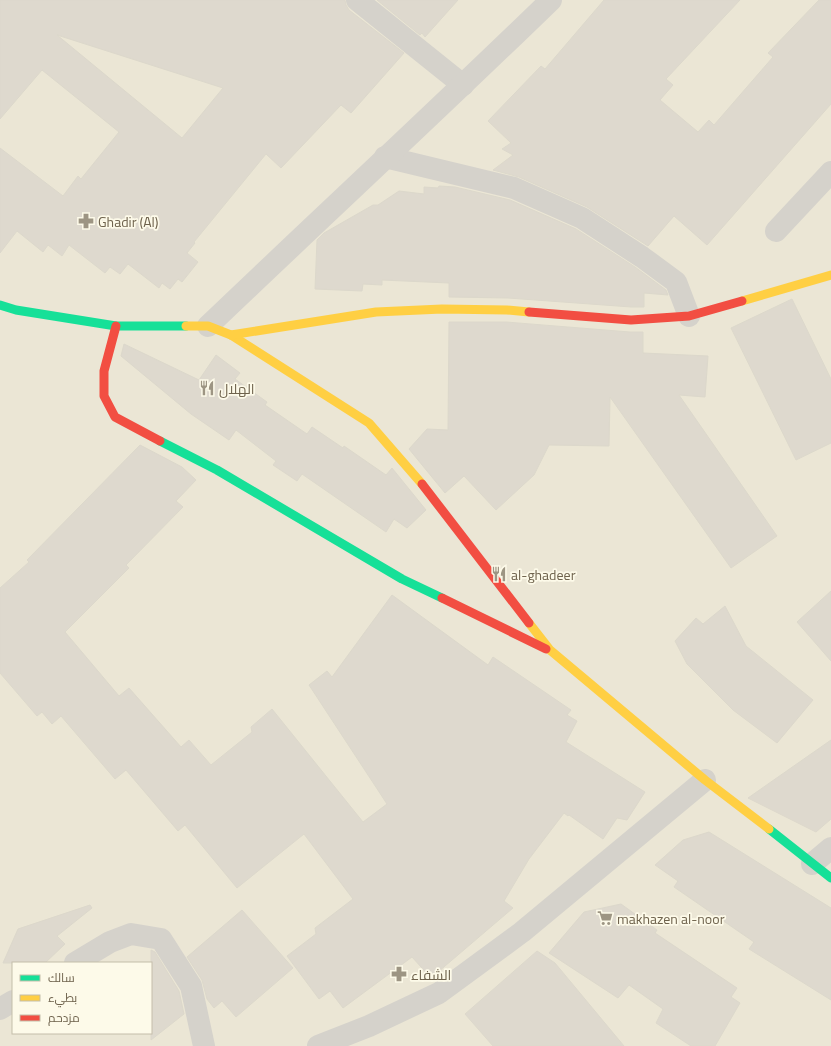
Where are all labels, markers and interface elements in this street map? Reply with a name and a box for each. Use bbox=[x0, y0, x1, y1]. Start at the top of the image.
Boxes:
place label: Ghadir (Al) bbox=[98, 211, 159, 232]
pharmacy icon: Ghadir (Al) bbox=[77, 212, 95, 230]
place label: الهلال bbox=[219, 378, 255, 399]
restaurant icon: الهلال bbox=[198, 379, 216, 397]
place label: al-ghadeer bbox=[511, 564, 576, 585]
restaurant icon: al-ghadeer bbox=[490, 565, 508, 583]
place label: makhazen al-noor bbox=[617, 908, 725, 929]
supermarket icon: makhazen al-noor bbox=[596, 909, 614, 927]
legend bbox=[12, 962, 152, 1034]
place label: الشفاء bbox=[411, 964, 451, 985]
pharmacy icon: الشفاء bbox=[390, 965, 408, 983]
text: سالك bbox=[48, 968, 75, 987]
text: بطيء bbox=[48, 988, 77, 1008]
text: مزدحم bbox=[48, 1008, 80, 1027]

